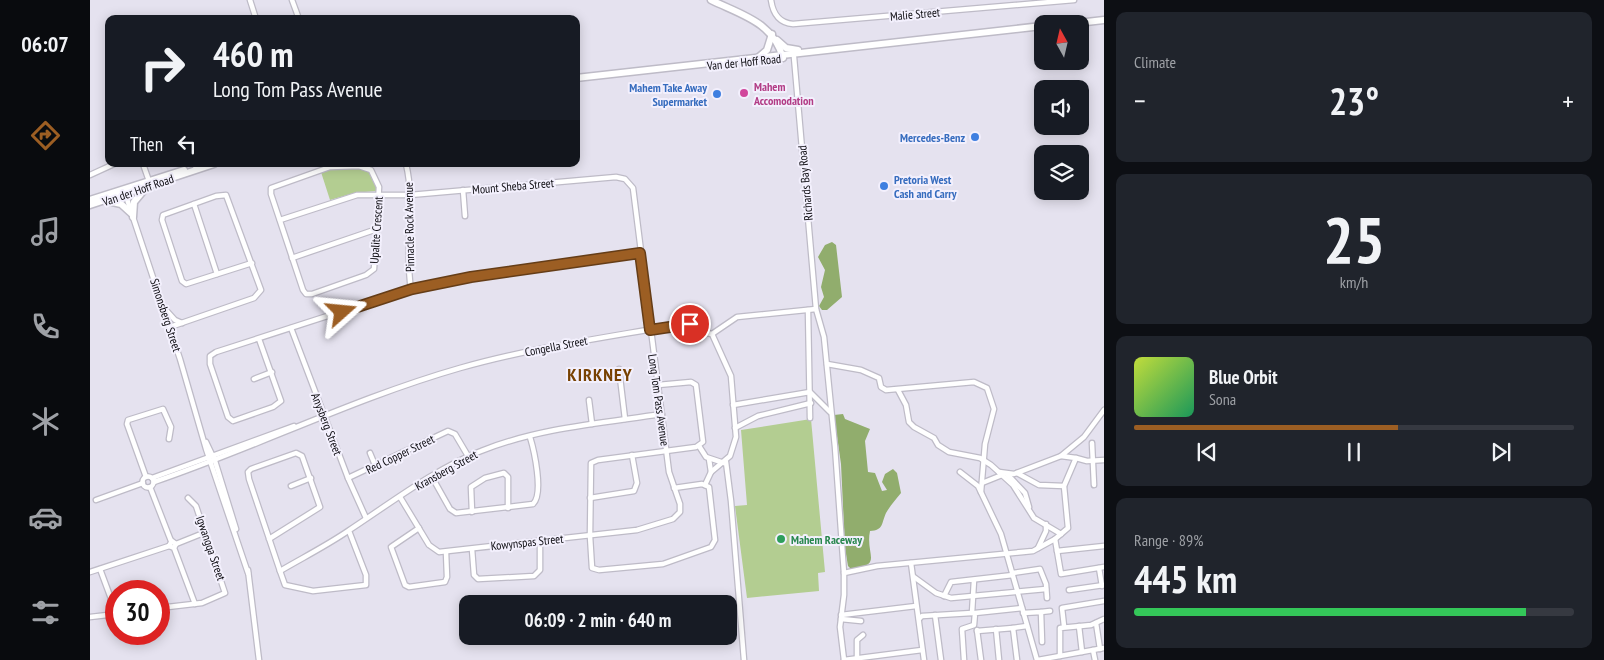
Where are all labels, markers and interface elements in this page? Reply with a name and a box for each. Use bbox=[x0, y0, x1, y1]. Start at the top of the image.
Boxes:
street label: Malie Street bbox=[889, 4, 941, 24]
north arrow bbox=[1034, 15, 1089, 70]
map controls bbox=[1034, 15, 1089, 200]
text: 06:07 bbox=[21, 30, 69, 58]
text: 460 m bbox=[213, 31, 294, 77]
icon: right bbox=[130, 35, 195, 100]
street label: Van der Hoff Road bbox=[705, 51, 782, 73]
text: Climate bbox=[1134, 52, 1176, 72]
text: Long Tom Pass Avenue bbox=[213, 75, 383, 103]
text: 23° bbox=[1329, 76, 1379, 125]
place label: Mahem Accomodation bbox=[753, 79, 814, 108]
place label: Mahem Take Away Supermarket bbox=[629, 80, 707, 109]
button: sound bbox=[1034, 80, 1089, 135]
text: − bbox=[1134, 82, 1146, 119]
text: + bbox=[1562, 82, 1574, 119]
marker: Mahem Accomodation bbox=[738, 87, 750, 99]
marker: Mahem Take Away Supermarket bbox=[711, 88, 723, 100]
icon: directions bbox=[28, 118, 63, 153]
icon: left bbox=[173, 130, 201, 158]
place label: Mercedes-Benz bbox=[900, 130, 965, 145]
marker: Mercedes-Benz bbox=[969, 131, 981, 143]
text: Then bbox=[130, 132, 163, 156]
street label: Richards Bay Road bbox=[794, 145, 816, 221]
button: layers bbox=[1034, 145, 1089, 200]
street label: Van der Hoff Road bbox=[99, 171, 176, 210]
place label: Pretoria West Cash and Carry bbox=[894, 172, 957, 201]
street label: Mount Sheba Street bbox=[472, 175, 555, 197]
marker: Pretoria West Cash and Carry bbox=[878, 180, 890, 192]
street label: Pinnacle Rock Avenue bbox=[401, 182, 417, 272]
street label: Upalite Crescent bbox=[366, 195, 386, 264]
text: 25 bbox=[1323, 197, 1385, 281]
icon: music bbox=[28, 214, 63, 249]
text: km/h bbox=[1340, 272, 1368, 292]
street label: Simonsberg Street bbox=[147, 276, 185, 354]
position arrow bbox=[315, 285, 367, 337]
pin bbox=[669, 303, 711, 345]
icon: phone bbox=[28, 309, 63, 344]
icon: arrive bbox=[676, 310, 704, 338]
street label: Congella Street bbox=[523, 332, 589, 359]
street label: Long Tom Pass Avenue bbox=[645, 353, 673, 447]
district label: KIRKNEY bbox=[567, 363, 633, 386]
text: Blue Orbit bbox=[1209, 365, 1278, 389]
text: Sona bbox=[1209, 389, 1236, 409]
street label: Anysberg Street bbox=[308, 391, 346, 458]
icon: climate bbox=[28, 404, 63, 439]
street label: Red Copper Street bbox=[363, 431, 437, 477]
icon: previous bbox=[1193, 438, 1221, 466]
icon: pause bbox=[1340, 438, 1368, 466]
icon: next bbox=[1487, 438, 1515, 466]
street label: Kransberg Street bbox=[412, 446, 480, 493]
icon: car bbox=[28, 500, 63, 535]
street label: Igwangqa Street bbox=[193, 514, 229, 583]
text: Range · 89% bbox=[1134, 530, 1203, 550]
street label: Kowynspas Street bbox=[490, 531, 565, 553]
place label: Mahem Raceway bbox=[791, 532, 862, 547]
marker: Mahem Raceway bbox=[775, 533, 787, 545]
text: 445 km bbox=[1134, 554, 1237, 603]
speed limit sign: 30 bbox=[105, 580, 170, 645]
icon: filters bbox=[28, 595, 63, 630]
text: 06:09 · 2 min · 640 m bbox=[525, 608, 671, 632]

